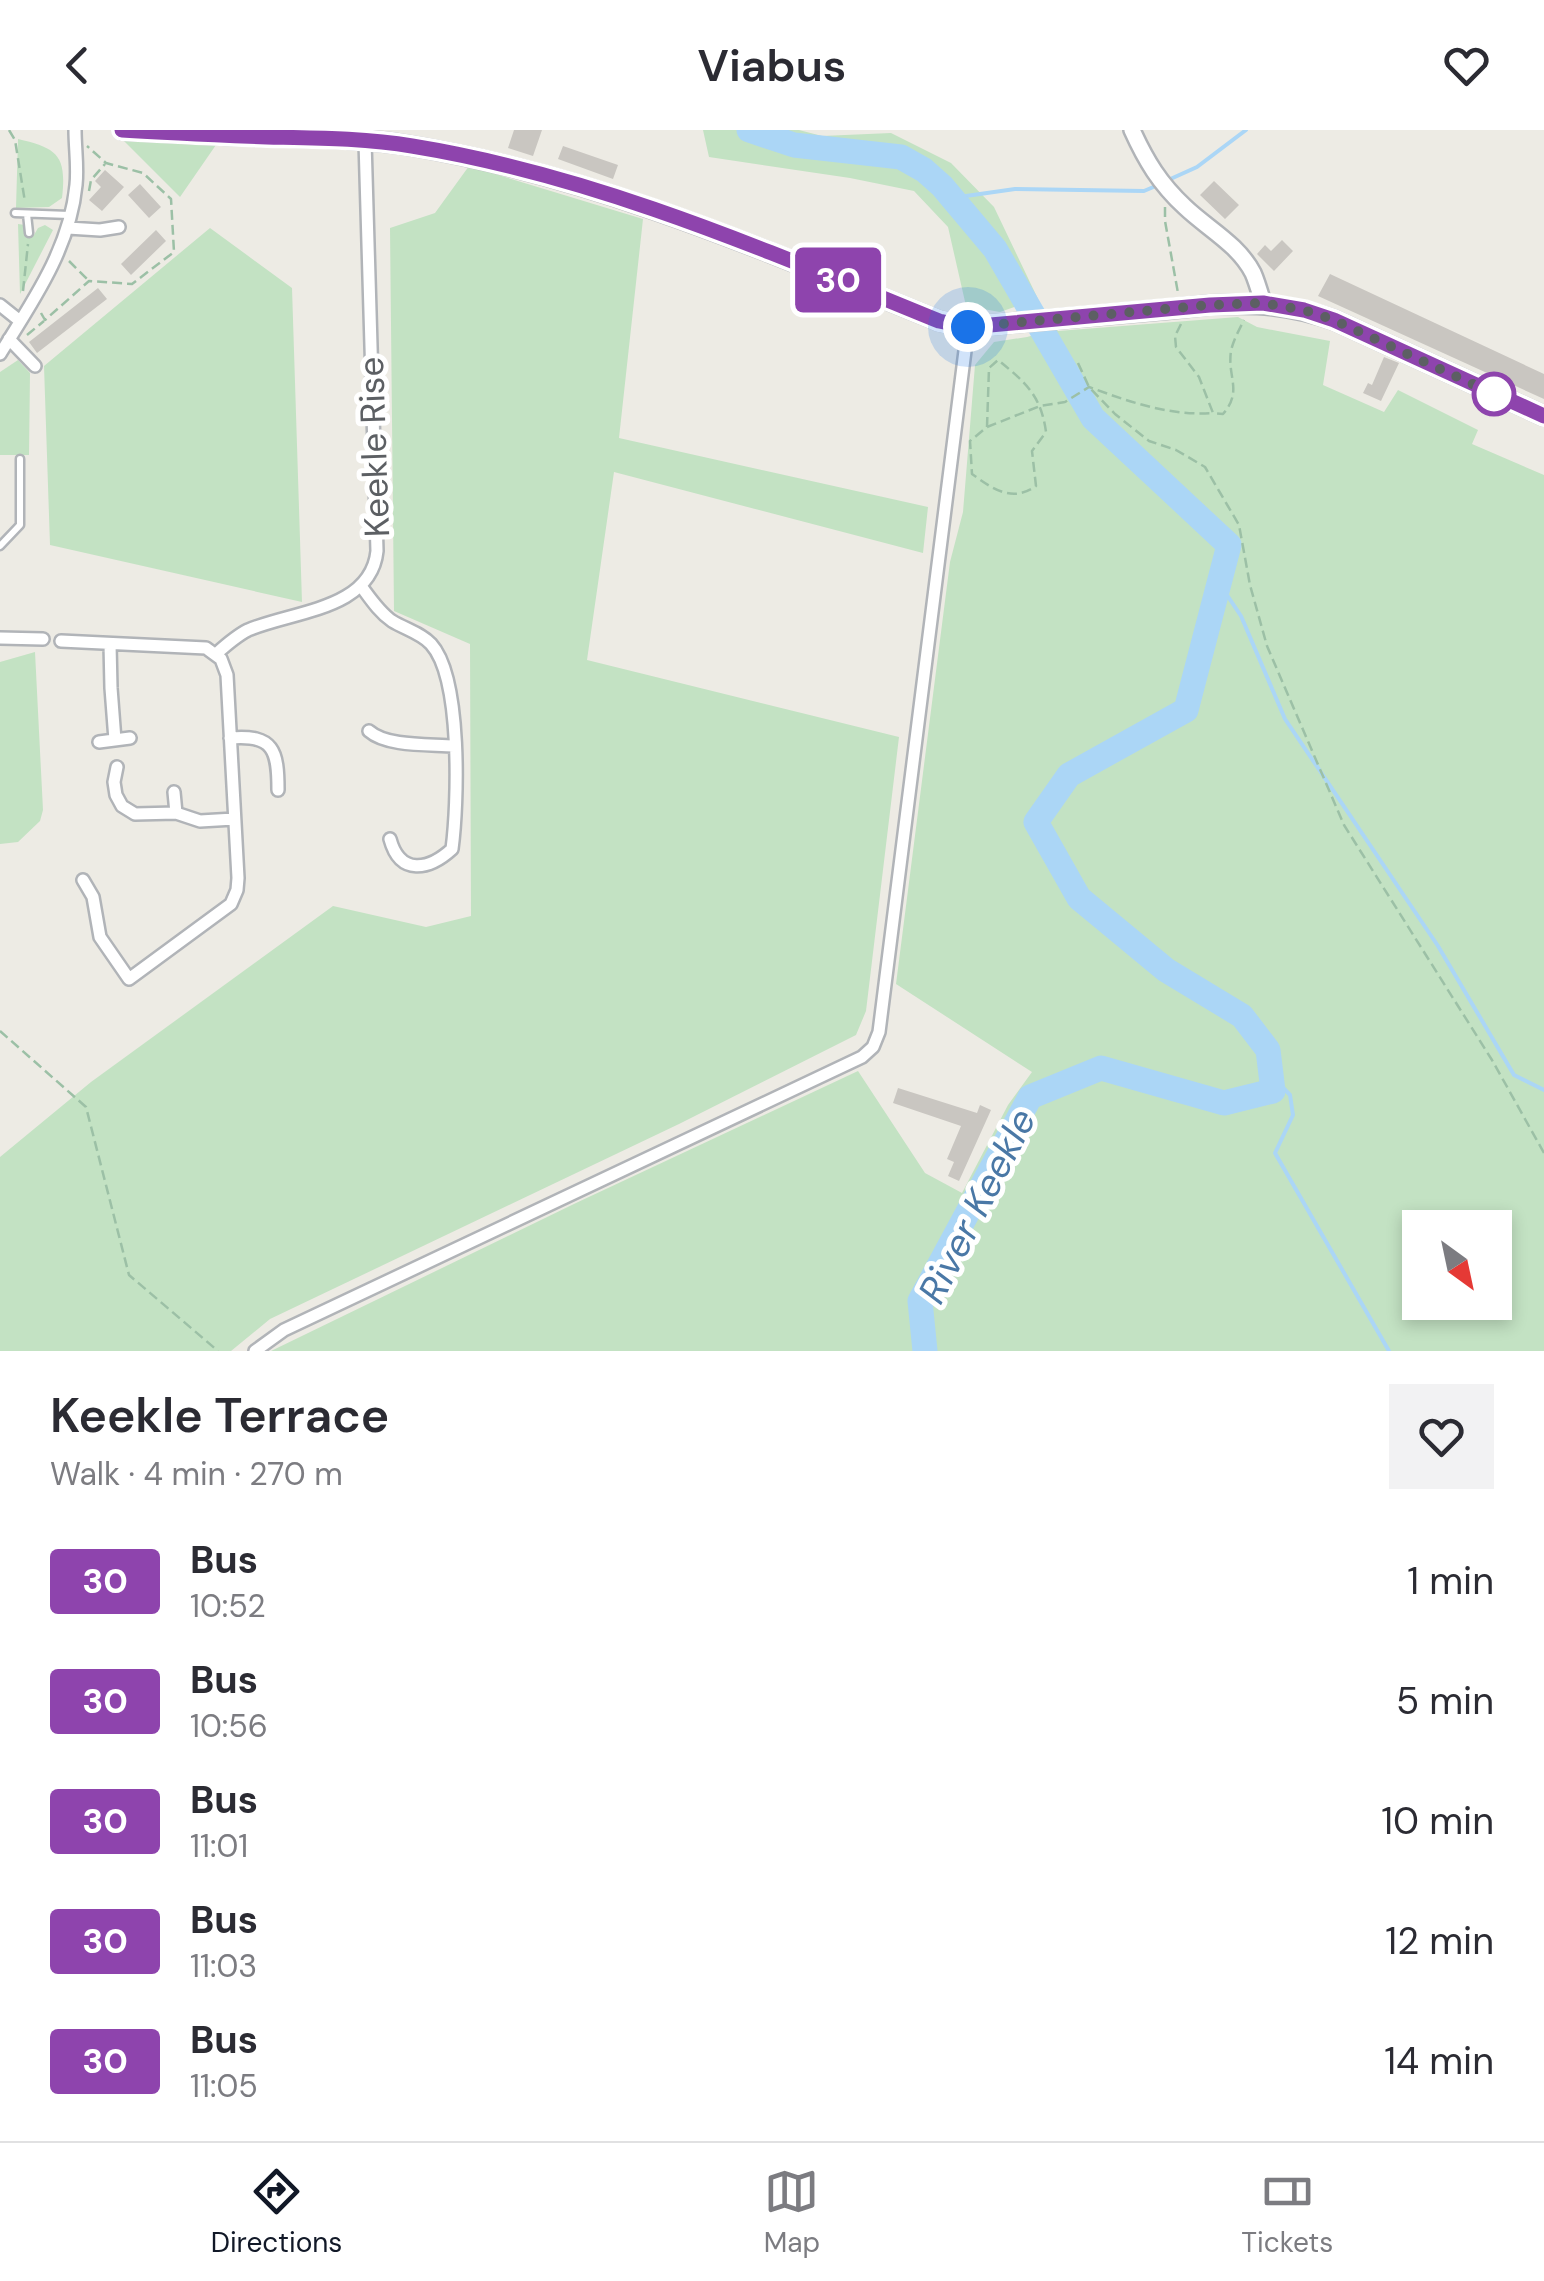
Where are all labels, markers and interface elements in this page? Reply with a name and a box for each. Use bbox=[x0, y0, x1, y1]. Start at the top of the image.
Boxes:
text: Viabus bbox=[698, 36, 846, 95]
icon: back bbox=[50, 38, 105, 93]
icon: heart bbox=[1439, 38, 1494, 93]
line badge: 30 bbox=[793, 248, 883, 312]
text: 30 bbox=[815, 257, 861, 303]
your location bbox=[943, 302, 993, 352]
street label: Keekle Rise bbox=[348, 356, 400, 538]
unlabelled marker bbox=[1473, 373, 1515, 415]
water label: River Keekle bbox=[907, 1100, 1047, 1312]
north arrow bbox=[1402, 1210, 1512, 1320]
map controls bbox=[1402, 1210, 1512, 1320]
text: Keekle Terrace bbox=[50, 1384, 389, 1447]
button: heart bbox=[1389, 1384, 1494, 1489]
text: Walk · 4 min · 270 m bbox=[50, 1453, 343, 1495]
text: Bus bbox=[190, 1535, 258, 1585]
text: 1 min bbox=[1407, 1556, 1494, 1606]
text: 30 bbox=[82, 1558, 128, 1604]
text: 10:52 bbox=[190, 1585, 266, 1627]
text: Bus bbox=[190, 1655, 258, 1705]
text: 5 min bbox=[1396, 1676, 1494, 1726]
text: 30 bbox=[82, 1678, 128, 1724]
text: 10:56 bbox=[190, 1705, 268, 1747]
text: Bus bbox=[190, 1775, 258, 1825]
text: 10 min bbox=[1381, 1796, 1494, 1846]
text: 30 bbox=[82, 1798, 128, 1844]
text: 11:01 bbox=[190, 1825, 248, 1867]
text: Bus bbox=[190, 1895, 258, 1945]
text: 12 min bbox=[1385, 1916, 1494, 1966]
text: 30 bbox=[82, 1918, 128, 1964]
text: 11:03 bbox=[190, 1945, 257, 1987]
text: Bus bbox=[190, 2015, 258, 2065]
text: 14 min bbox=[1384, 2036, 1494, 2086]
text: 30 bbox=[82, 2038, 128, 2084]
text: 11:05 bbox=[190, 2065, 258, 2107]
tab: Directions bbox=[211, 2164, 342, 2261]
tab: Map bbox=[764, 2164, 820, 2261]
tab: Tickets bbox=[1241, 2164, 1333, 2261]

